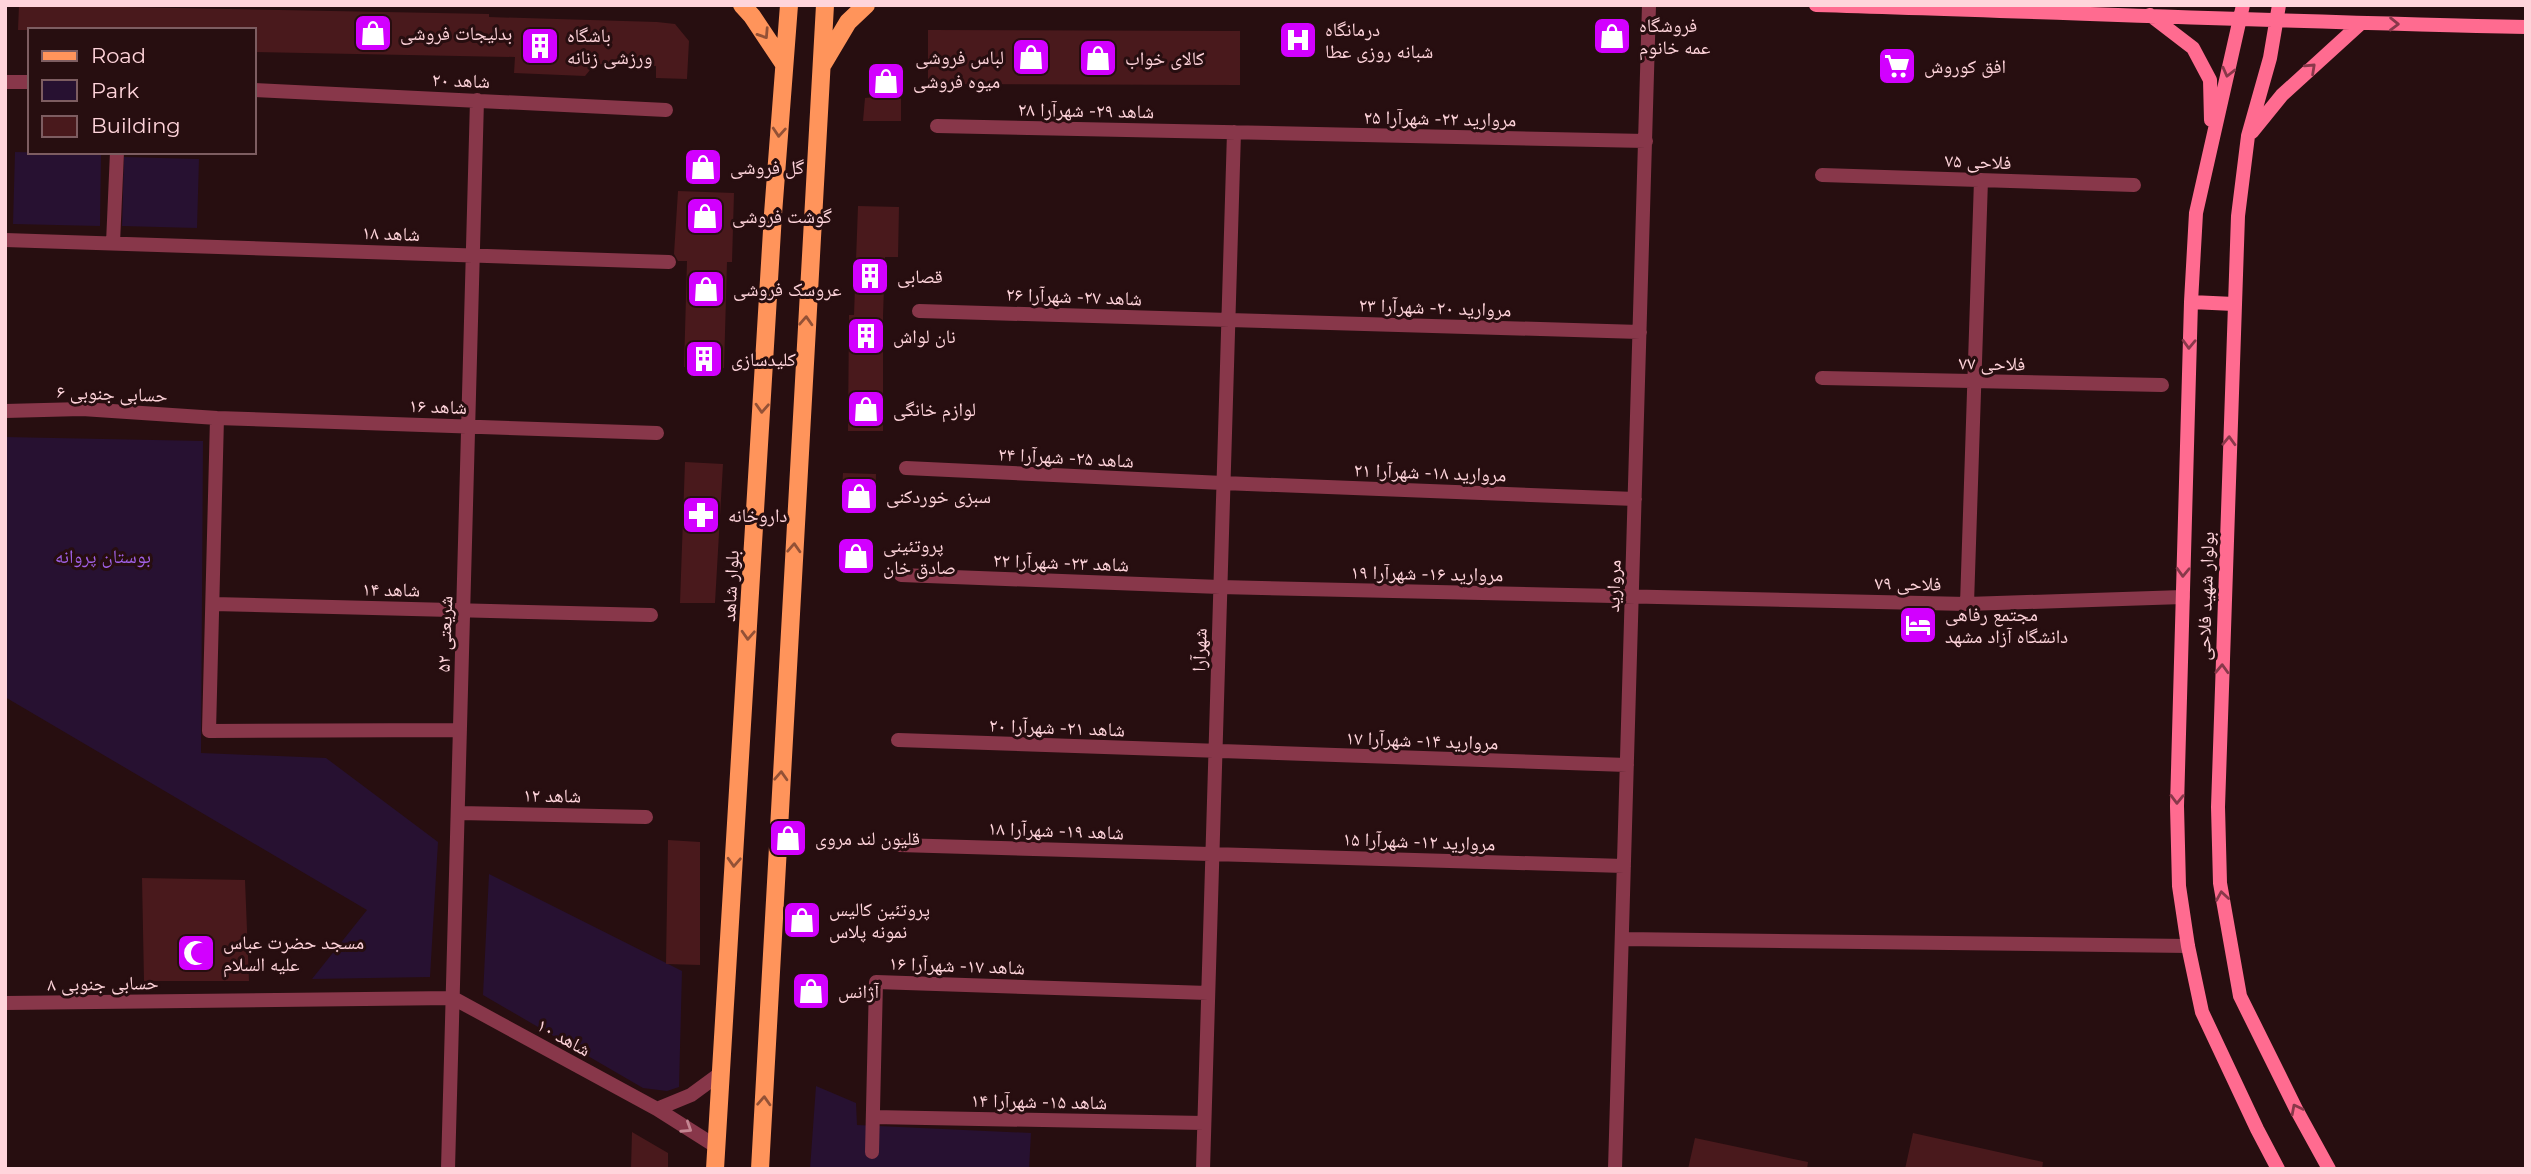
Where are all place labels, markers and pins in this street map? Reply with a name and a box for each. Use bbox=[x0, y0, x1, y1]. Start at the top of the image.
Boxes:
shop icon: بدلیجات فروشی bbox=[352, 12, 394, 54]
place label: فروشگاه عمه خانوم bbox=[1639, 14, 1711, 61]
shop icon: فروشگاه عمه خانوم bbox=[1591, 15, 1633, 57]
place label: درمانگاه شبانه روزی عطا bbox=[1325, 18, 1433, 63]
hospital icon: درمانگاه شبانه روزی عطا bbox=[1277, 19, 1319, 61]
place label: بدلیجات فروشی bbox=[400, 22, 512, 45]
place label: باشگاه ورزشی زنانه bbox=[567, 24, 652, 69]
building icon: باشگاه ورزشی زنانه bbox=[519, 25, 561, 67]
shop icon: لباس فروشی bbox=[1010, 36, 1052, 78]
shop icon: کالای خواب bbox=[1077, 37, 1119, 79]
supermarket icon: افق کوروش bbox=[1876, 45, 1918, 87]
place label: لباس فروشی bbox=[915, 46, 1004, 69]
place label: کالای خواب bbox=[1125, 47, 1205, 70]
place label: افق کوروش bbox=[1924, 55, 2006, 78]
shop icon: میوه فروشی bbox=[865, 60, 907, 102]
place label: میوه فروشی bbox=[913, 70, 1000, 93]
shop icon: گل فروشی bbox=[682, 146, 724, 188]
place label: گل فروشی bbox=[730, 156, 804, 179]
shop icon: گوشت فروشی bbox=[684, 195, 726, 237]
place label: گوشت فروشی bbox=[732, 205, 832, 228]
building icon: قصابی bbox=[849, 255, 891, 297]
place label: قصابی bbox=[897, 265, 943, 288]
shop icon: عروسک فروشی bbox=[685, 268, 727, 310]
place label: عروسک فروشی bbox=[733, 278, 842, 301]
building icon: نان لواش bbox=[845, 315, 887, 357]
place label: نان لواش bbox=[893, 325, 956, 348]
building icon: کلیدسازی bbox=[683, 338, 725, 380]
place label: کلیدسازی bbox=[731, 348, 796, 371]
shop icon: لوازم خانگی bbox=[845, 388, 887, 430]
place label: لوازم خانگی bbox=[893, 398, 976, 423]
shop icon: سبزی خوردکنی bbox=[838, 475, 880, 517]
place label: سبزی خوردکنی bbox=[886, 485, 991, 508]
pharmacy icon: داروخانه bbox=[680, 494, 722, 536]
place label: داروخانه bbox=[728, 504, 787, 527]
place label: پروتئینی صادق خان bbox=[883, 534, 956, 579]
shop icon: پروتئینی صادق خان bbox=[835, 535, 877, 577]
place label: مجتمع رفاهی دانشگاه آزاد مشهد bbox=[1945, 603, 2068, 648]
hotel icon: مجتمع رفاهی دانشگاه آزاد مشهد bbox=[1897, 604, 1939, 646]
shop icon: قلیون لند مروی bbox=[767, 817, 809, 859]
place label: قلیون لند مروی bbox=[815, 827, 920, 850]
place label: پروتئین کالیس نمونه پلاس bbox=[829, 898, 930, 943]
shop icon: پروتئین کالیس نمونه پلاس bbox=[781, 899, 823, 941]
place label: مسجد حضرت عباس علیه السلام bbox=[223, 931, 364, 978]
mosque icon: مسجد حضرت عباس علیه السلام bbox=[175, 932, 217, 974]
shop icon: آژانس bbox=[790, 970, 832, 1012]
place label: آژانس bbox=[838, 980, 880, 1003]

